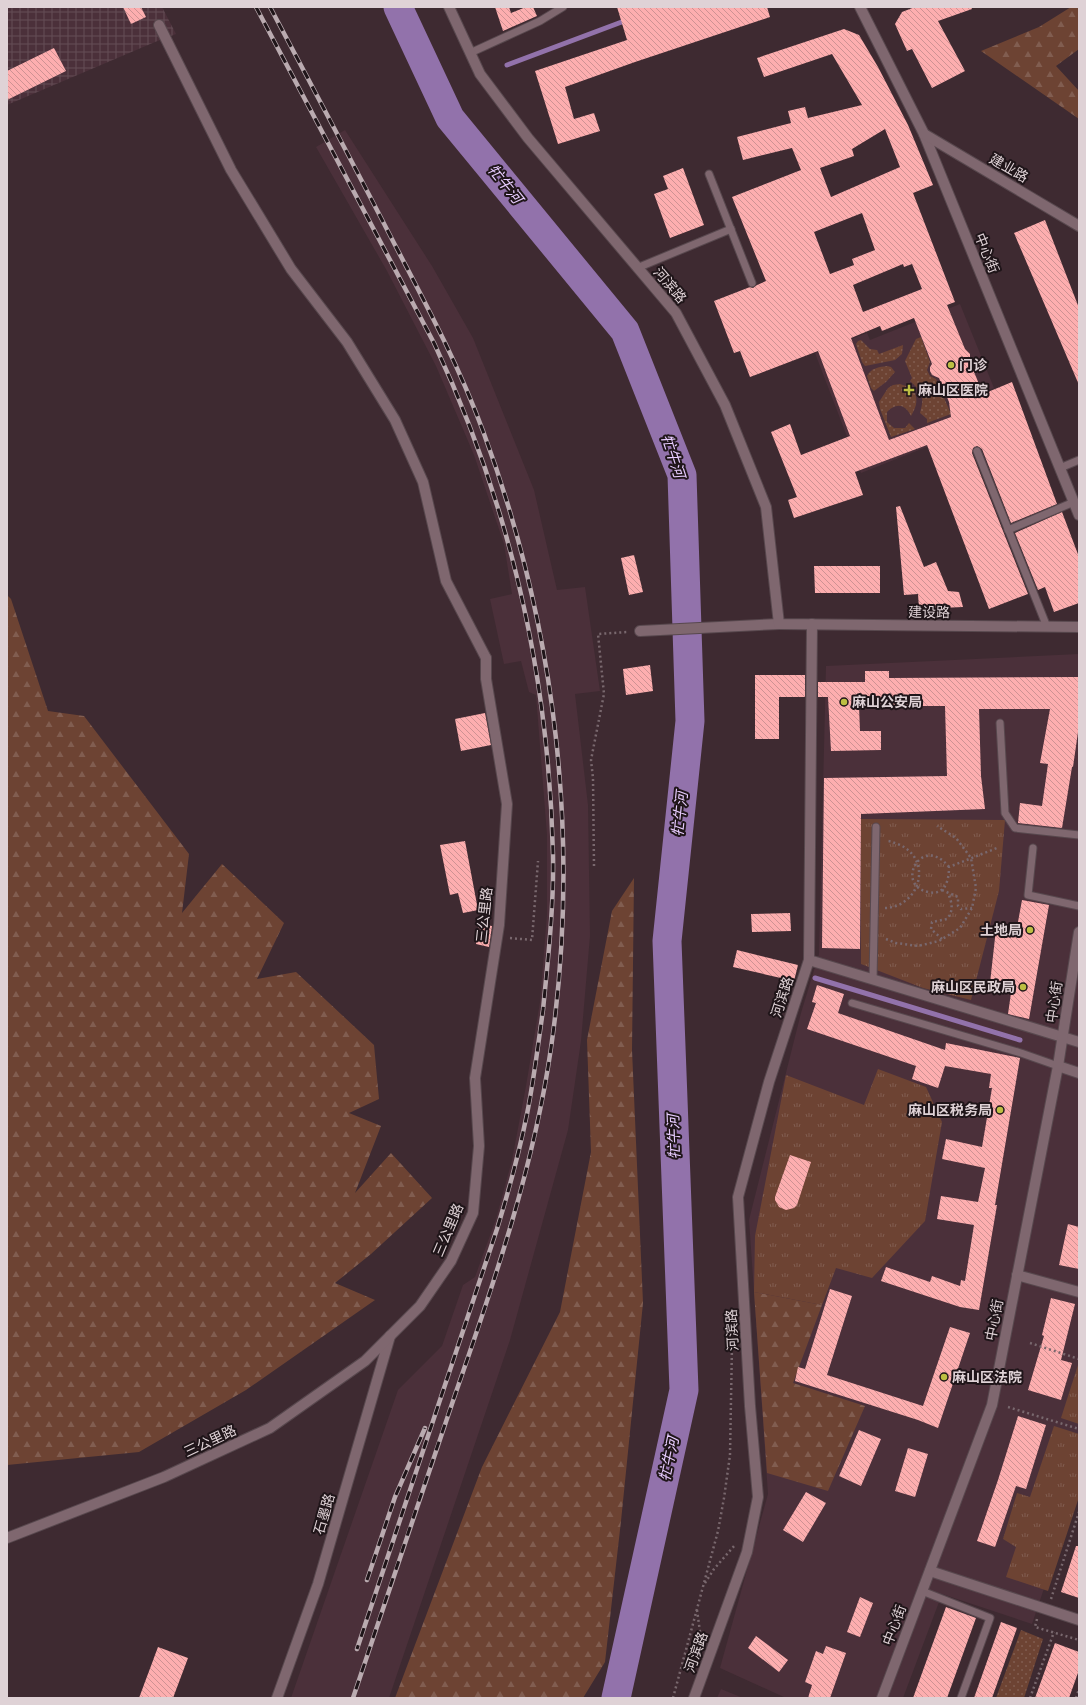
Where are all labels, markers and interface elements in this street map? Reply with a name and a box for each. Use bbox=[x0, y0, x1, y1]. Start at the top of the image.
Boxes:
street label: 建业路 bbox=[986, 149, 1032, 186]
water label: 牤牛河 bbox=[483, 160, 530, 210]
street label: 中心街 bbox=[971, 230, 1004, 276]
street label: 河滨路 bbox=[650, 262, 691, 307]
place label: 门诊 bbox=[959, 355, 988, 374]
marker: 门诊 bbox=[946, 360, 956, 370]
place label: 麻山区医院 bbox=[918, 380, 988, 399]
marker: 麻山区医院 bbox=[903, 384, 915, 396]
water label: 牤牛河 bbox=[657, 431, 691, 483]
street label: 建设路 bbox=[908, 602, 950, 621]
place label: 麻山公安局 bbox=[852, 692, 922, 711]
marker: 麻山公安局 bbox=[839, 697, 849, 707]
water label: 牤牛河 bbox=[667, 787, 693, 837]
street label: 三公里路 bbox=[471, 886, 496, 944]
place label: 土地局 bbox=[980, 920, 1022, 939]
marker: 土地局 bbox=[1025, 925, 1035, 935]
street label: 河滨路 bbox=[766, 974, 797, 1020]
place label: 麻山区民政局 bbox=[931, 977, 1015, 996]
street label: 中心街 bbox=[1041, 980, 1066, 1024]
marker: 麻山区民政局 bbox=[1018, 982, 1028, 992]
place label: 麻山区税务局 bbox=[908, 1100, 992, 1119]
marker: 麻山区税务局 bbox=[995, 1105, 1005, 1115]
water label: 牤牛河 bbox=[662, 1111, 685, 1160]
street label: 三公里路 bbox=[428, 1200, 467, 1259]
street label: 中心街 bbox=[980, 1297, 1007, 1342]
street label: 河滨路 bbox=[721, 1309, 742, 1351]
place label: 麻山区法院 bbox=[952, 1367, 1022, 1386]
marker: 麻山区法院 bbox=[939, 1372, 949, 1382]
street label: 三公里路 bbox=[180, 1420, 239, 1461]
water label: 牤牛河 bbox=[654, 1432, 684, 1483]
street label: 石墨路 bbox=[309, 1491, 338, 1537]
street label: 中心街 bbox=[877, 1602, 910, 1648]
street label: 河滨路 bbox=[679, 1629, 712, 1675]

